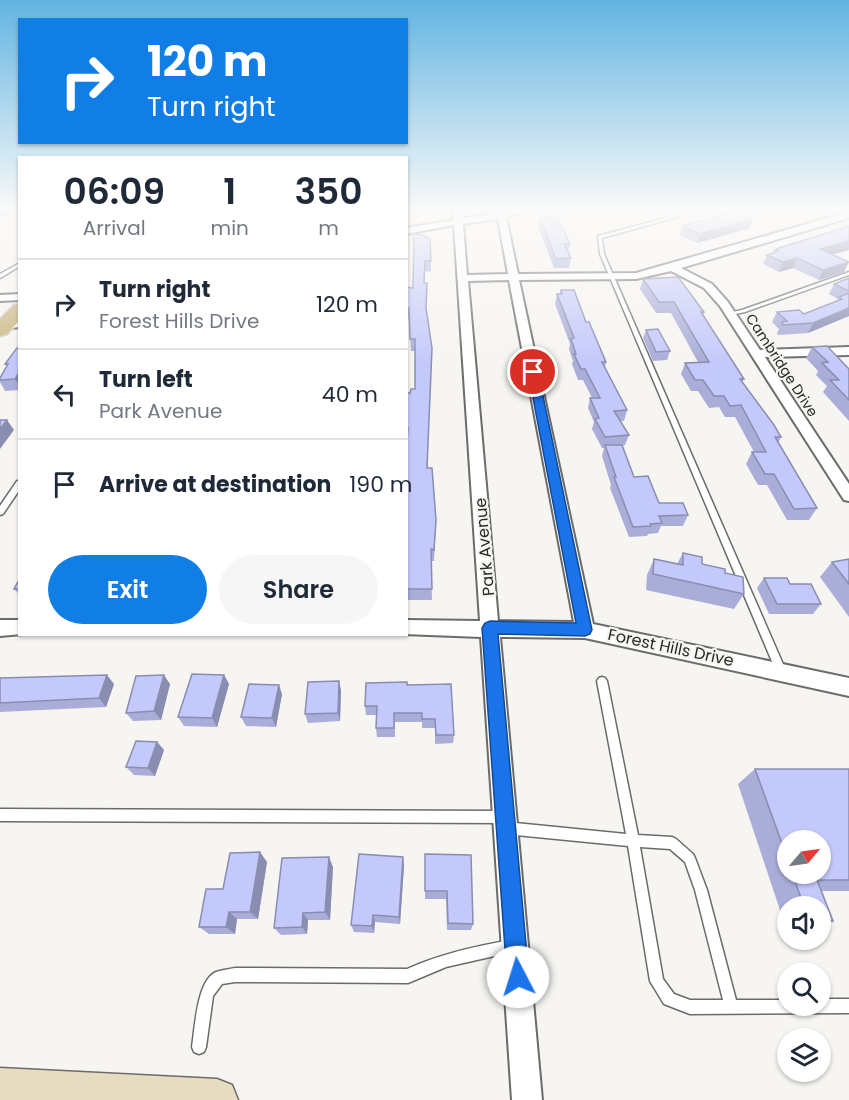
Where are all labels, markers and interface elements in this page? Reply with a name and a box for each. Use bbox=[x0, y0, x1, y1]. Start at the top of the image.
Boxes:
text: 120 m bbox=[147, 32, 268, 91]
icon: right bbox=[48, 42, 126, 120]
text: Turn right bbox=[147, 88, 276, 125]
text: 06:09 bbox=[64, 166, 165, 217]
text: 1 bbox=[223, 166, 236, 217]
text: 350 bbox=[294, 166, 362, 217]
text: Arrival bbox=[83, 214, 146, 242]
text: min bbox=[211, 214, 249, 242]
text: m bbox=[318, 214, 339, 242]
text: Turn right bbox=[99, 274, 210, 305]
icon: right bbox=[48, 288, 81, 321]
text: 120 m bbox=[316, 289, 378, 320]
text: Forest Hills Drive bbox=[99, 307, 259, 335]
street label: Cambridge Drive bbox=[741, 310, 823, 421]
pin bbox=[507, 346, 558, 397]
icon: arrive bbox=[516, 355, 549, 388]
text: Turn left bbox=[99, 364, 193, 395]
icon: left bbox=[48, 378, 81, 411]
text: 40 m bbox=[322, 379, 378, 410]
text: Park Avenue bbox=[99, 397, 222, 425]
icon: arrive bbox=[48, 468, 81, 501]
text: Arrive at destination bbox=[99, 469, 331, 500]
text: 190 m bbox=[349, 469, 413, 500]
street label: Park Avenue bbox=[469, 497, 500, 597]
button: Exit bbox=[48, 555, 207, 624]
button: Share bbox=[219, 555, 378, 624]
street label: Forest Hills Drive bbox=[606, 623, 736, 672]
north arrow bbox=[777, 830, 831, 884]
map controls bbox=[777, 830, 831, 1082]
button: sound bbox=[777, 896, 831, 950]
position arrow bbox=[486, 945, 550, 1009]
button: search bbox=[777, 962, 831, 1016]
button: layers bbox=[777, 1028, 831, 1082]

